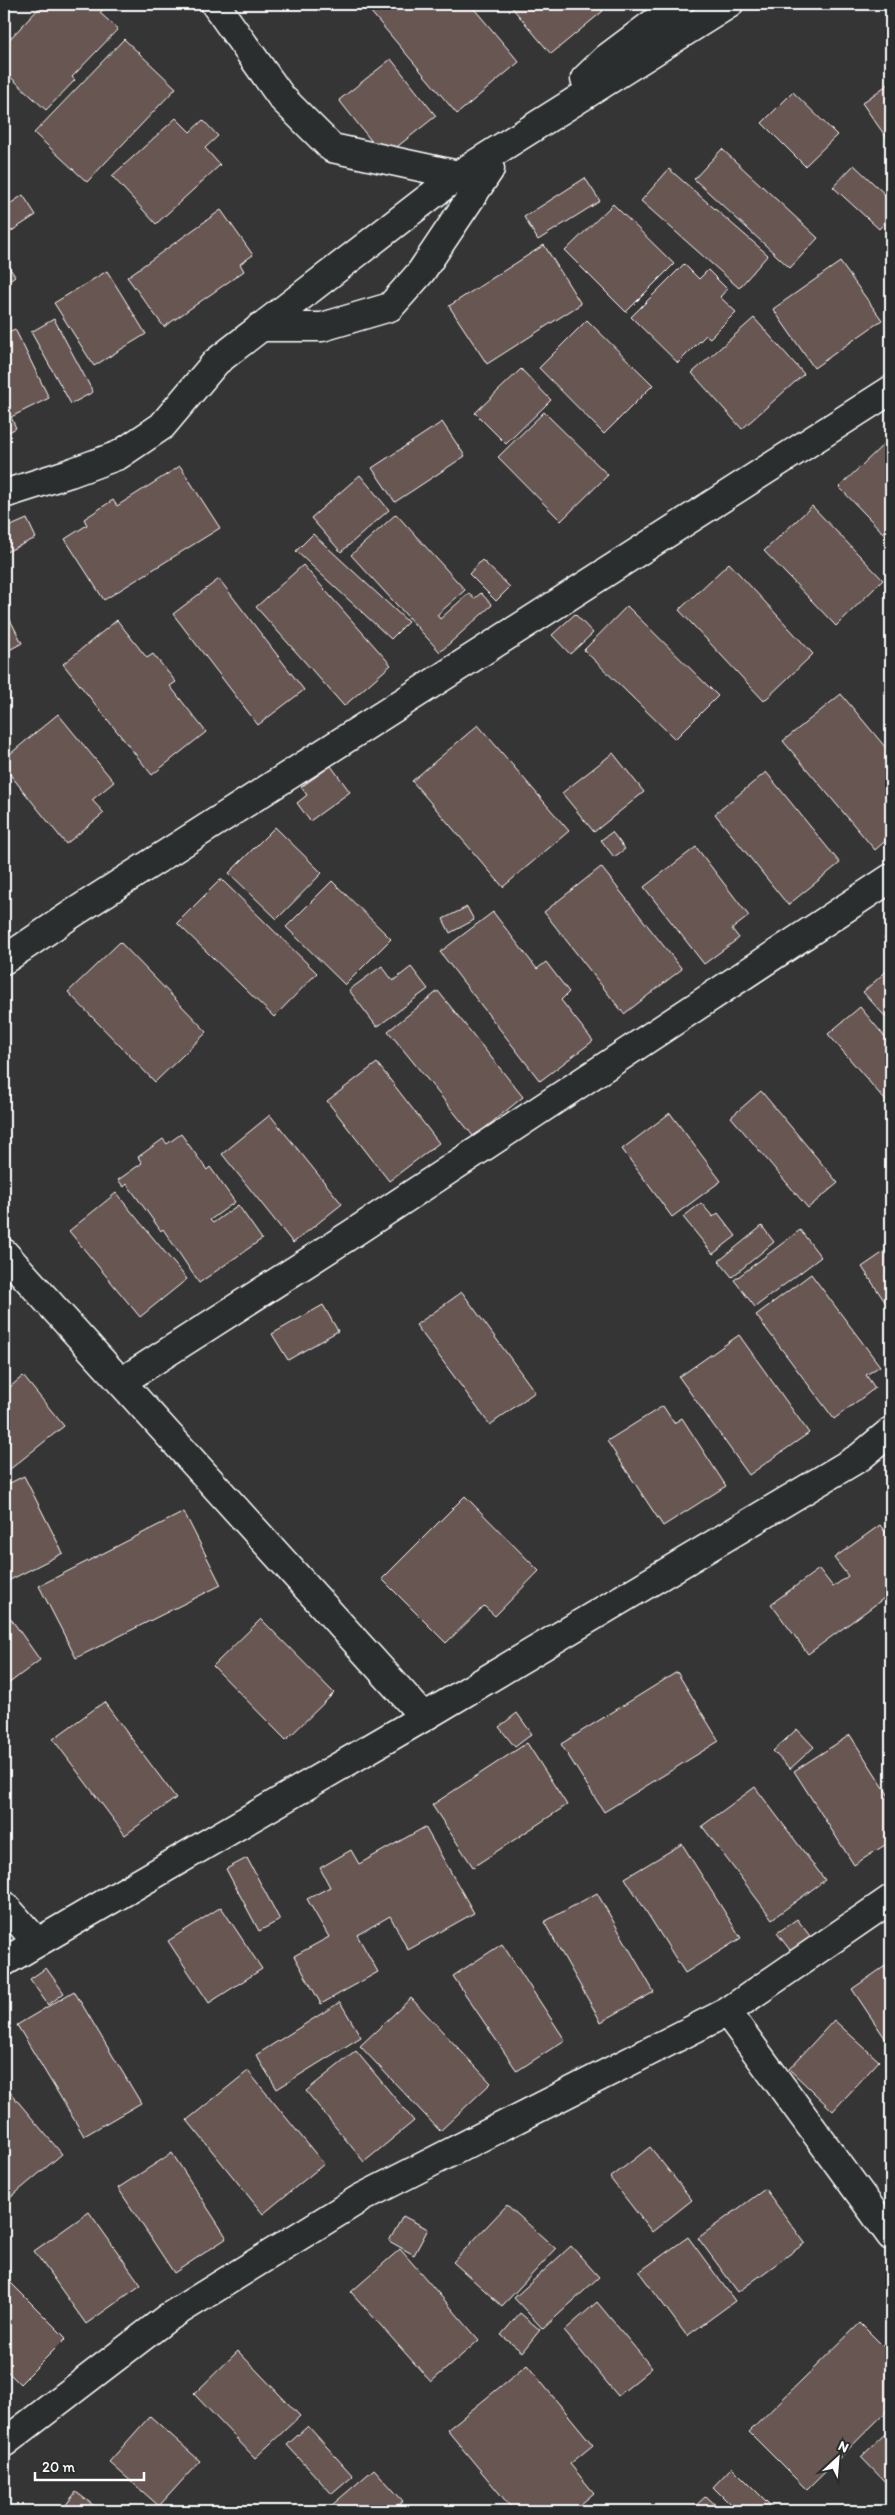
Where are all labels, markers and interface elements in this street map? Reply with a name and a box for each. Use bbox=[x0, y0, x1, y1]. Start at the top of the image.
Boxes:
north arrow bbox=[812, 2432, 862, 2482]
text: N bbox=[836, 2437, 851, 2456]
scale bar bbox=[35, 2450, 144, 2482]
text: 20 m bbox=[42, 2458, 76, 2476]

